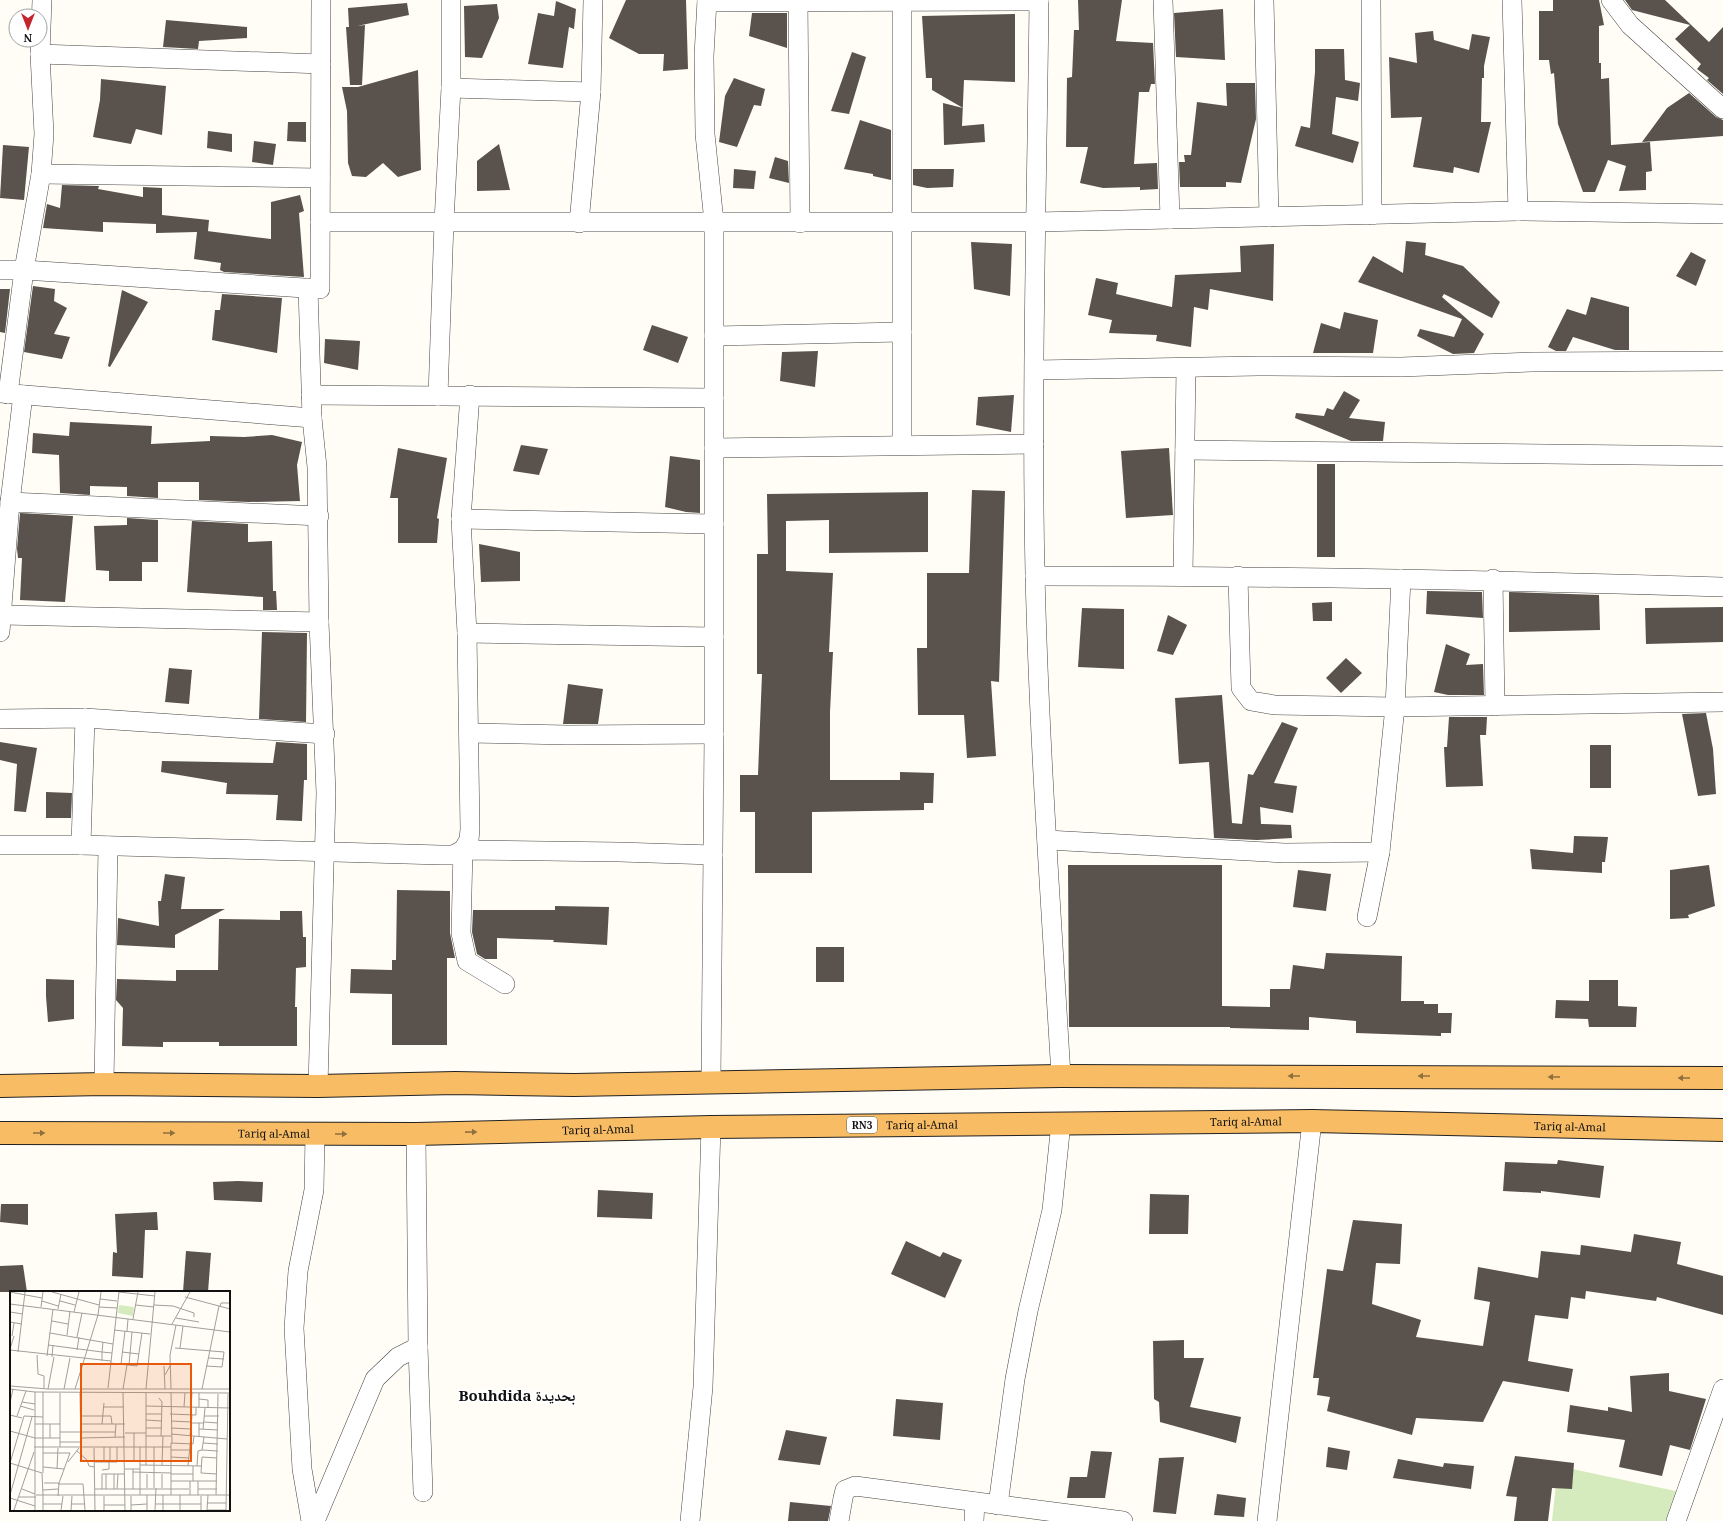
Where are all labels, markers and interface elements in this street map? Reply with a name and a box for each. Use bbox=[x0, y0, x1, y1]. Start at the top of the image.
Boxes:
north arrow bbox=[8, 8, 48, 48]
text: N bbox=[23, 31, 32, 46]
one-way arrow bbox=[1287, 1073, 1300, 1079]
one-way arrow bbox=[1417, 1073, 1430, 1079]
one-way arrow bbox=[1547, 1074, 1560, 1080]
one-way arrow bbox=[1677, 1075, 1690, 1081]
street label: Tariq al-Amal bbox=[1210, 1113, 1282, 1129]
road number: RN3 bbox=[847, 1117, 877, 1133]
street label: Tariq al-Amal bbox=[886, 1117, 958, 1132]
street label: Tariq al-Amal bbox=[1534, 1118, 1606, 1134]
street label: Tariq al-Amal bbox=[562, 1121, 635, 1138]
street label: Tariq al-Amal bbox=[238, 1126, 311, 1141]
one-way arrow bbox=[465, 1129, 478, 1135]
one-way arrow bbox=[33, 1130, 46, 1136]
one-way arrow bbox=[163, 1130, 176, 1136]
one-way arrow bbox=[335, 1131, 348, 1137]
inset map bbox=[10, 1291, 230, 1511]
district label: Bouhdida بحديدة bbox=[458, 1385, 576, 1405]

